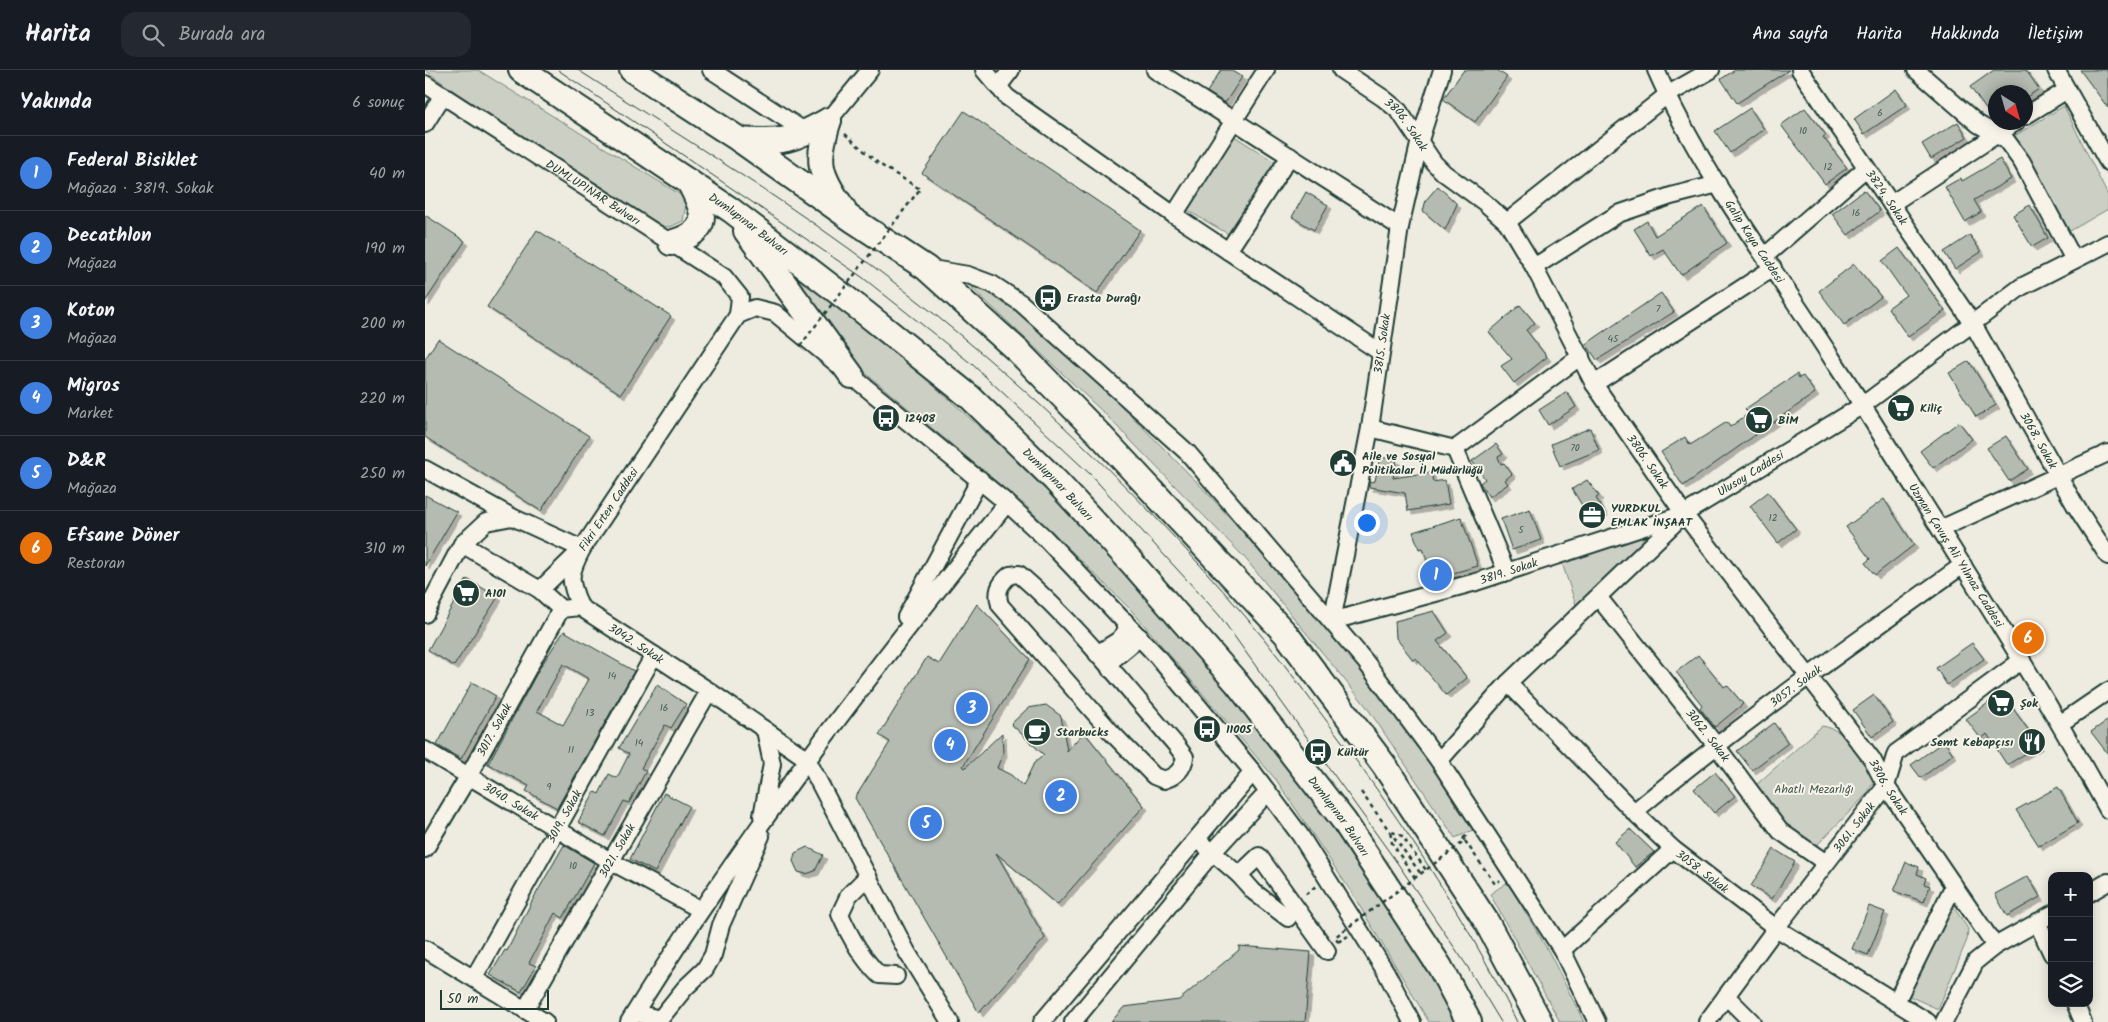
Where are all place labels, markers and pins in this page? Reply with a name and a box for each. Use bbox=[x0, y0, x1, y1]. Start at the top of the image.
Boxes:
bus stop icon: Erasta Duraĝı bbox=[1033, 283, 1063, 313]
place label: Erasta Duraĝı bbox=[1067, 289, 1141, 308]
supermarket icon: Kiliç bbox=[1886, 393, 1916, 423]
place label: Kiliç bbox=[1920, 399, 1943, 418]
bus stop icon: 12408 bbox=[871, 403, 901, 433]
supermarket icon: BİM bbox=[1744, 405, 1774, 435]
place label: 12408 bbox=[905, 409, 936, 428]
place label: BİM bbox=[1778, 411, 1799, 430]
place label: Aile ve Sosyal Politikalar İl Müdürlüğü bbox=[1362, 447, 1483, 480]
public building icon: Aile ve Sosyal Politikalar İl Müdürlüğü bbox=[1328, 448, 1358, 478]
place label: YURDKUL EMLAK İNŞAAT bbox=[1611, 499, 1694, 532]
office icon: YURDKUL EMLAK İNŞAAT bbox=[1577, 500, 1607, 530]
pin: 1 bbox=[1420, 556, 1452, 594]
supermarket icon: A101 bbox=[451, 578, 481, 608]
place label: A101 bbox=[485, 584, 506, 603]
pin: 6 bbox=[2012, 619, 2044, 657]
supermarket icon: Şok bbox=[1986, 688, 2016, 718]
pin: 3 bbox=[956, 689, 988, 727]
place label: Şok bbox=[2020, 694, 2039, 713]
bus stop icon: 11005 bbox=[1192, 714, 1222, 744]
cafe icon: Starbucks bbox=[1022, 717, 1052, 747]
place label: 11005 bbox=[1226, 720, 1253, 739]
place label: Starbucks bbox=[1056, 723, 1109, 742]
pin: 4 bbox=[934, 726, 966, 764]
restaurant icon: Semt Kebapçısı bbox=[2017, 727, 2047, 757]
place label: Semt Kebapçısı bbox=[1930, 733, 2013, 752]
bus stop icon: Kültür bbox=[1303, 737, 1333, 767]
place label: Kültür bbox=[1337, 743, 1369, 762]
pin: 2 bbox=[1045, 777, 1077, 815]
pin: 5 bbox=[910, 804, 942, 842]

